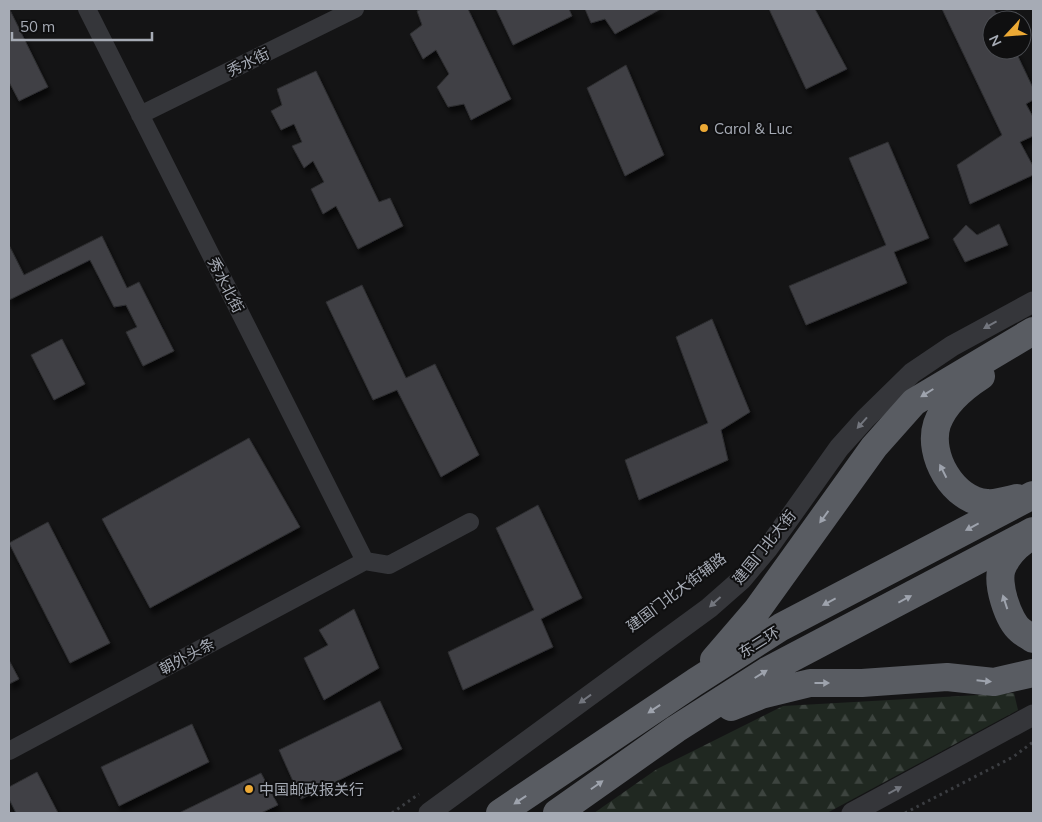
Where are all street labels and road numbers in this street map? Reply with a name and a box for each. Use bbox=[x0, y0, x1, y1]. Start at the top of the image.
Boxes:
street label: 秀水街 bbox=[224, 44, 272, 80]
street label: 秀水北街 bbox=[204, 254, 248, 316]
street label: 建国门北大街 bbox=[728, 506, 800, 588]
street label: 建国门北大街辅路 bbox=[622, 548, 730, 636]
street label: 东二环 bbox=[735, 622, 783, 662]
street label: 朝外头条 bbox=[156, 634, 218, 678]

